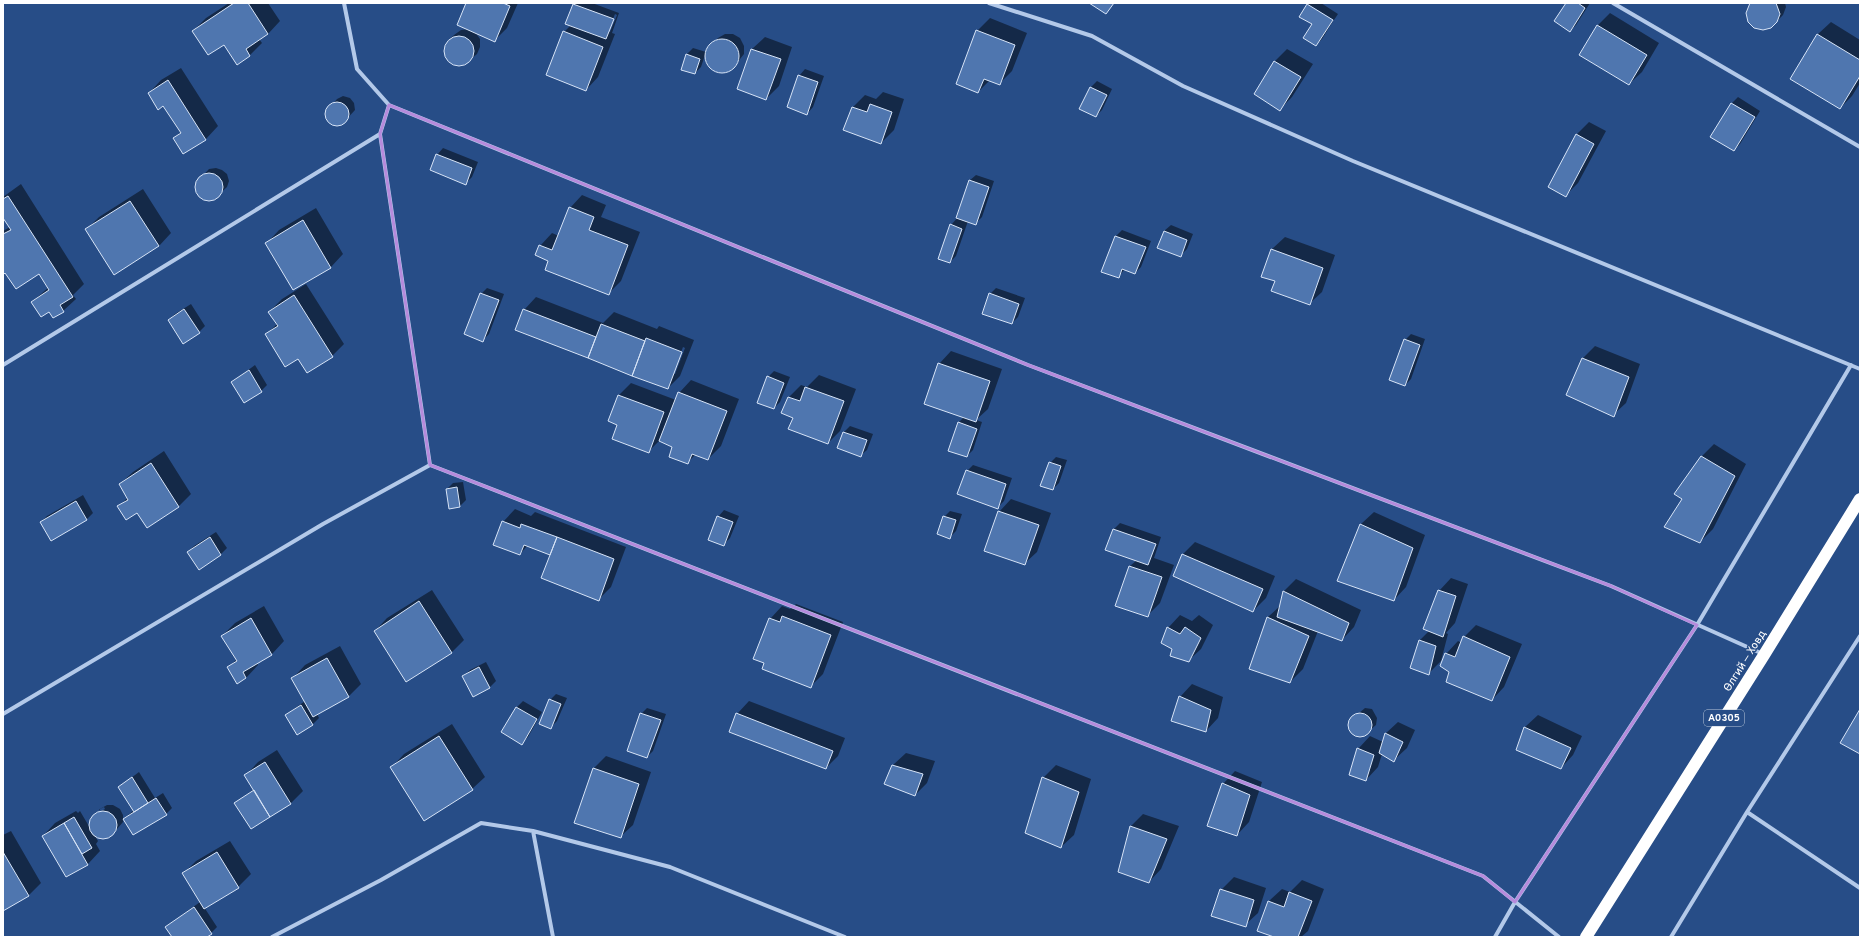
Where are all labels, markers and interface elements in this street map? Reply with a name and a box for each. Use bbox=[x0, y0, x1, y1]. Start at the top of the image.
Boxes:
street label: Өлгий — Ховд bbox=[1721, 628, 1769, 694]
road number: A0305 bbox=[1704, 710, 1744, 726]

